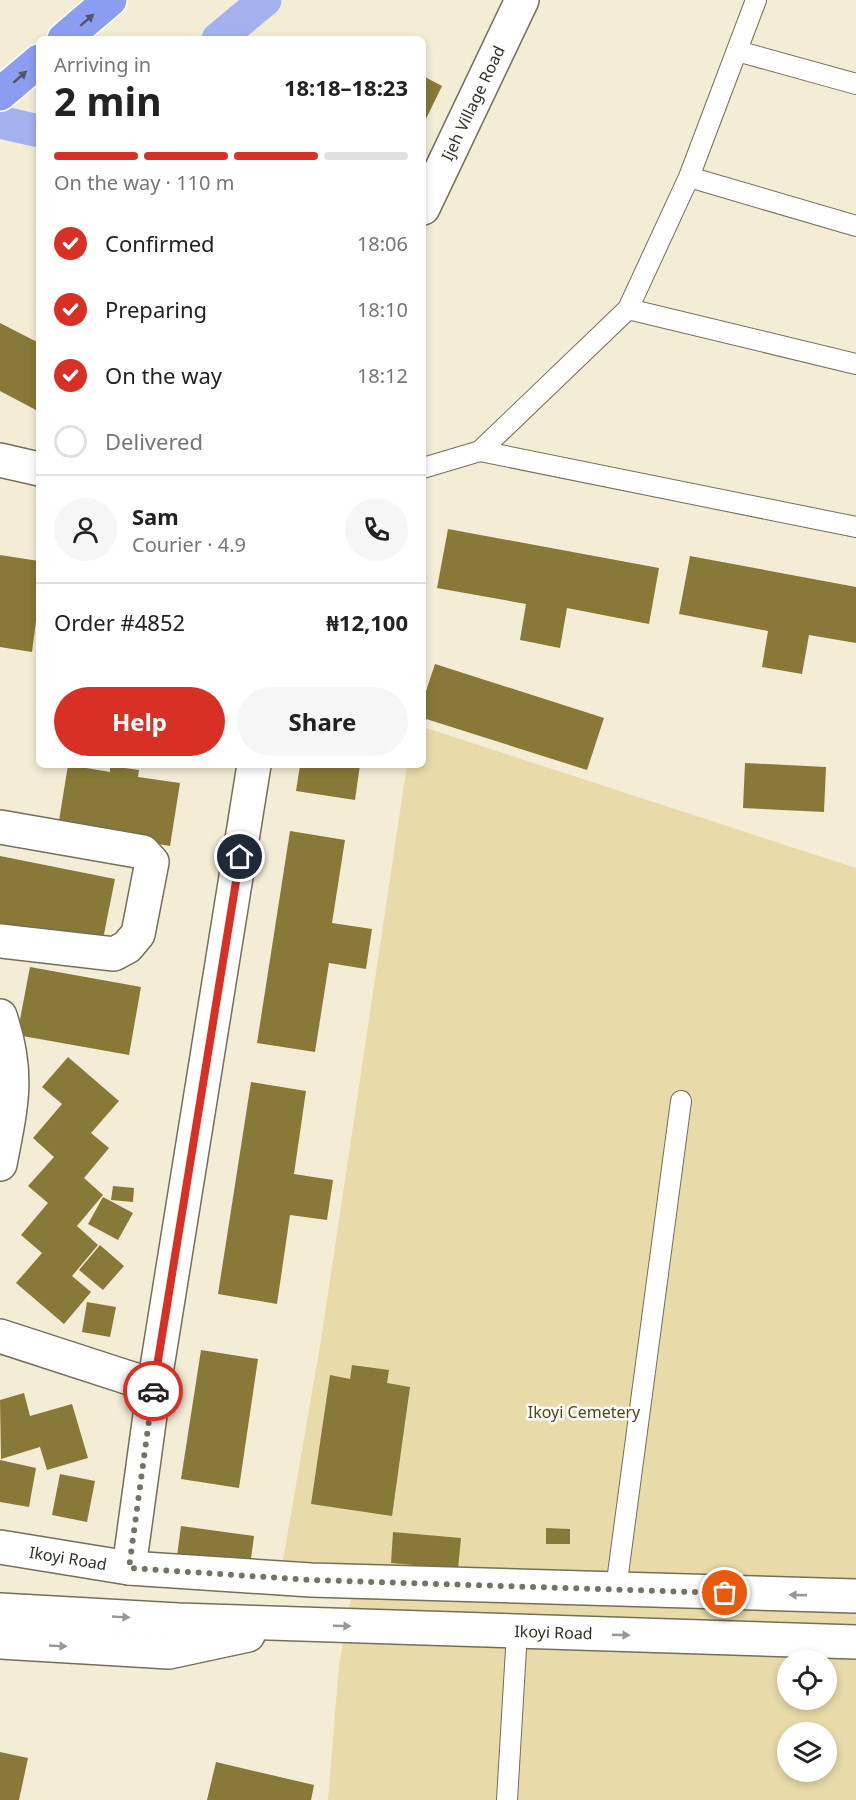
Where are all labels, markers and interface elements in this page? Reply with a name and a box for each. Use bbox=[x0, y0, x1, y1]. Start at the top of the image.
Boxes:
one-way arrow bbox=[79, 13, 95, 26]
street label: Ijeh Village Road bbox=[436, 42, 510, 165]
text: Arriving in bbox=[54, 51, 151, 78]
one-way arrow bbox=[12, 70, 27, 84]
text: 18:18–18:23 bbox=[284, 72, 408, 102]
text: 2 min bbox=[54, 74, 161, 127]
text: On the way · 110 m bbox=[54, 169, 234, 196]
icon: check bbox=[54, 227, 87, 260]
text: Confirmed bbox=[105, 228, 215, 258]
text: 18:06 bbox=[357, 230, 408, 257]
icon: check bbox=[54, 293, 87, 326]
text: Preparing bbox=[105, 294, 207, 324]
text: 18:10 bbox=[357, 296, 408, 323]
icon: check bbox=[54, 359, 87, 392]
text: On the way bbox=[105, 360, 222, 390]
text: 18:12 bbox=[357, 362, 408, 389]
text: Delivered bbox=[105, 426, 203, 456]
button: person bbox=[54, 498, 117, 561]
button: phone bbox=[345, 498, 408, 561]
text: Sam bbox=[132, 501, 179, 531]
text: Courier · 4.9 bbox=[132, 531, 246, 558]
text: Order #4852 bbox=[54, 607, 185, 637]
text: ₦12,100 bbox=[326, 607, 408, 637]
button: Help bbox=[54, 687, 225, 756]
button: Share bbox=[237, 687, 408, 756]
pin bbox=[214, 831, 265, 882]
icon: home bbox=[223, 840, 256, 873]
courier bbox=[123, 1361, 183, 1421]
icon: car bbox=[137, 1375, 170, 1408]
park label: Ikoyi Cemetery bbox=[528, 1401, 641, 1423]
street label: Ikoyi Road bbox=[28, 1541, 109, 1575]
pin bbox=[699, 1567, 750, 1618]
icon: bag bbox=[708, 1576, 741, 1609]
one-way arrow bbox=[788, 1590, 807, 1599]
one-way arrow bbox=[112, 1612, 131, 1621]
street label: Ikoyi Road bbox=[514, 1620, 593, 1644]
one-way arrow bbox=[332, 1621, 351, 1630]
one-way arrow bbox=[611, 1630, 630, 1639]
one-way arrow bbox=[49, 1641, 68, 1650]
map controls bbox=[777, 1650, 837, 1782]
button: locate bbox=[777, 1650, 837, 1710]
button: layers bbox=[777, 1722, 837, 1782]

